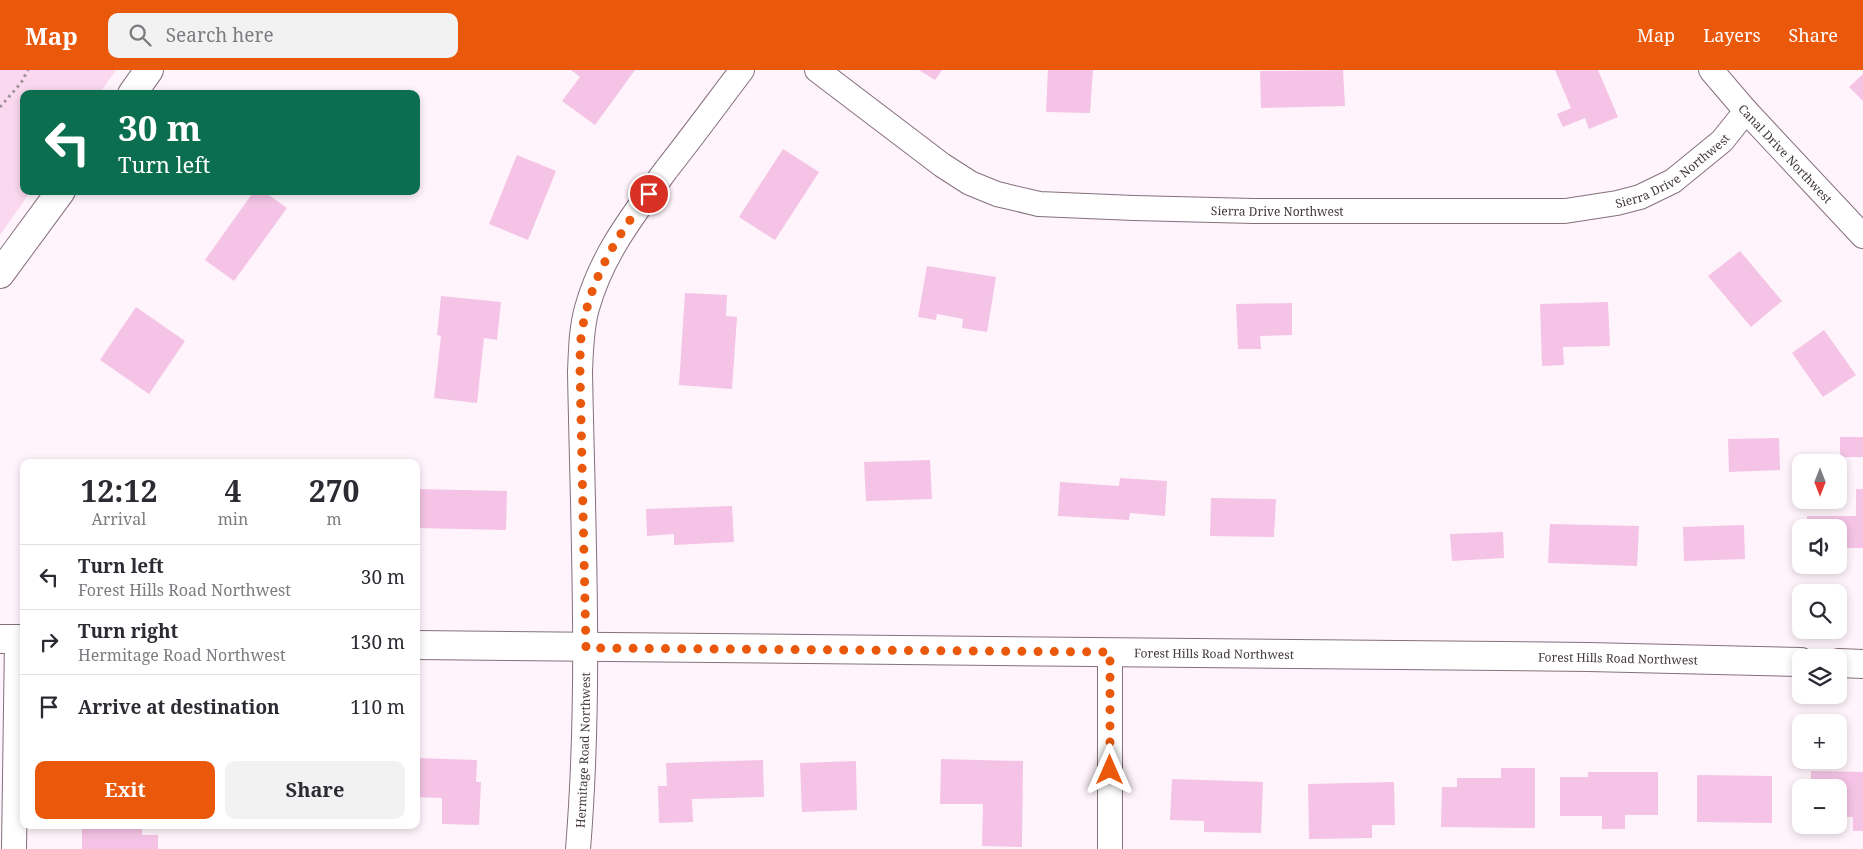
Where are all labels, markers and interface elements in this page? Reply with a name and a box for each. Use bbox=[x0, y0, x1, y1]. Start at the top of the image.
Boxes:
search box bbox=[108, 13, 458, 58]
text: Map bbox=[25, 19, 78, 52]
icon: search bbox=[126, 21, 154, 49]
text: Search here bbox=[166, 22, 274, 48]
text: Map bbox=[1637, 23, 1675, 47]
text: Layers bbox=[1703, 23, 1761, 47]
text: Share bbox=[1789, 23, 1838, 47]
street label: Canal Drive Northwest bbox=[1735, 100, 1836, 207]
text: 30 m bbox=[118, 104, 201, 151]
icon: left bbox=[35, 110, 100, 175]
street label: Sierra Drive Northwest bbox=[1613, 130, 1733, 212]
text: Turn left bbox=[118, 149, 210, 179]
pin bbox=[628, 173, 670, 215]
icon: arrive bbox=[635, 180, 663, 208]
street label: Sierra Drive Northwest bbox=[1211, 201, 1344, 220]
north arrow bbox=[1792, 454, 1848, 509]
map controls bbox=[1792, 454, 1847, 834]
text: 12:12 bbox=[80, 470, 157, 511]
text: 4 bbox=[225, 470, 241, 511]
text: 270 bbox=[309, 470, 360, 511]
text: Arrival bbox=[92, 508, 146, 530]
text: min bbox=[218, 508, 248, 530]
text: m bbox=[327, 508, 342, 530]
button: sound bbox=[1792, 519, 1847, 574]
text: Turn left bbox=[78, 553, 164, 579]
icon: left bbox=[35, 563, 63, 591]
text: 30 m bbox=[361, 564, 405, 590]
text: Forest Hills Road Northwest bbox=[78, 579, 291, 601]
button: search bbox=[1792, 584, 1847, 639]
text: Turn right bbox=[78, 618, 178, 644]
icon: right bbox=[35, 628, 63, 656]
text: 130 m bbox=[350, 629, 405, 655]
text: Hermitage Road Northwest bbox=[78, 644, 286, 666]
street label: Forest Hills Road Northwest bbox=[1134, 644, 1294, 662]
street label: Forest Hills Road Northwest bbox=[1538, 648, 1698, 668]
button: layers bbox=[1792, 649, 1847, 704]
street label: Hermitage Road Northwest bbox=[571, 672, 594, 829]
icon: arrive bbox=[35, 693, 63, 721]
text: Arrive at destination bbox=[78, 694, 280, 720]
text: 110 m bbox=[350, 694, 405, 720]
button: + bbox=[1792, 714, 1847, 769]
position arrow bbox=[1083, 743, 1135, 795]
button: Exit bbox=[35, 761, 215, 819]
button: Share bbox=[225, 761, 405, 819]
button: − bbox=[1792, 779, 1847, 834]

